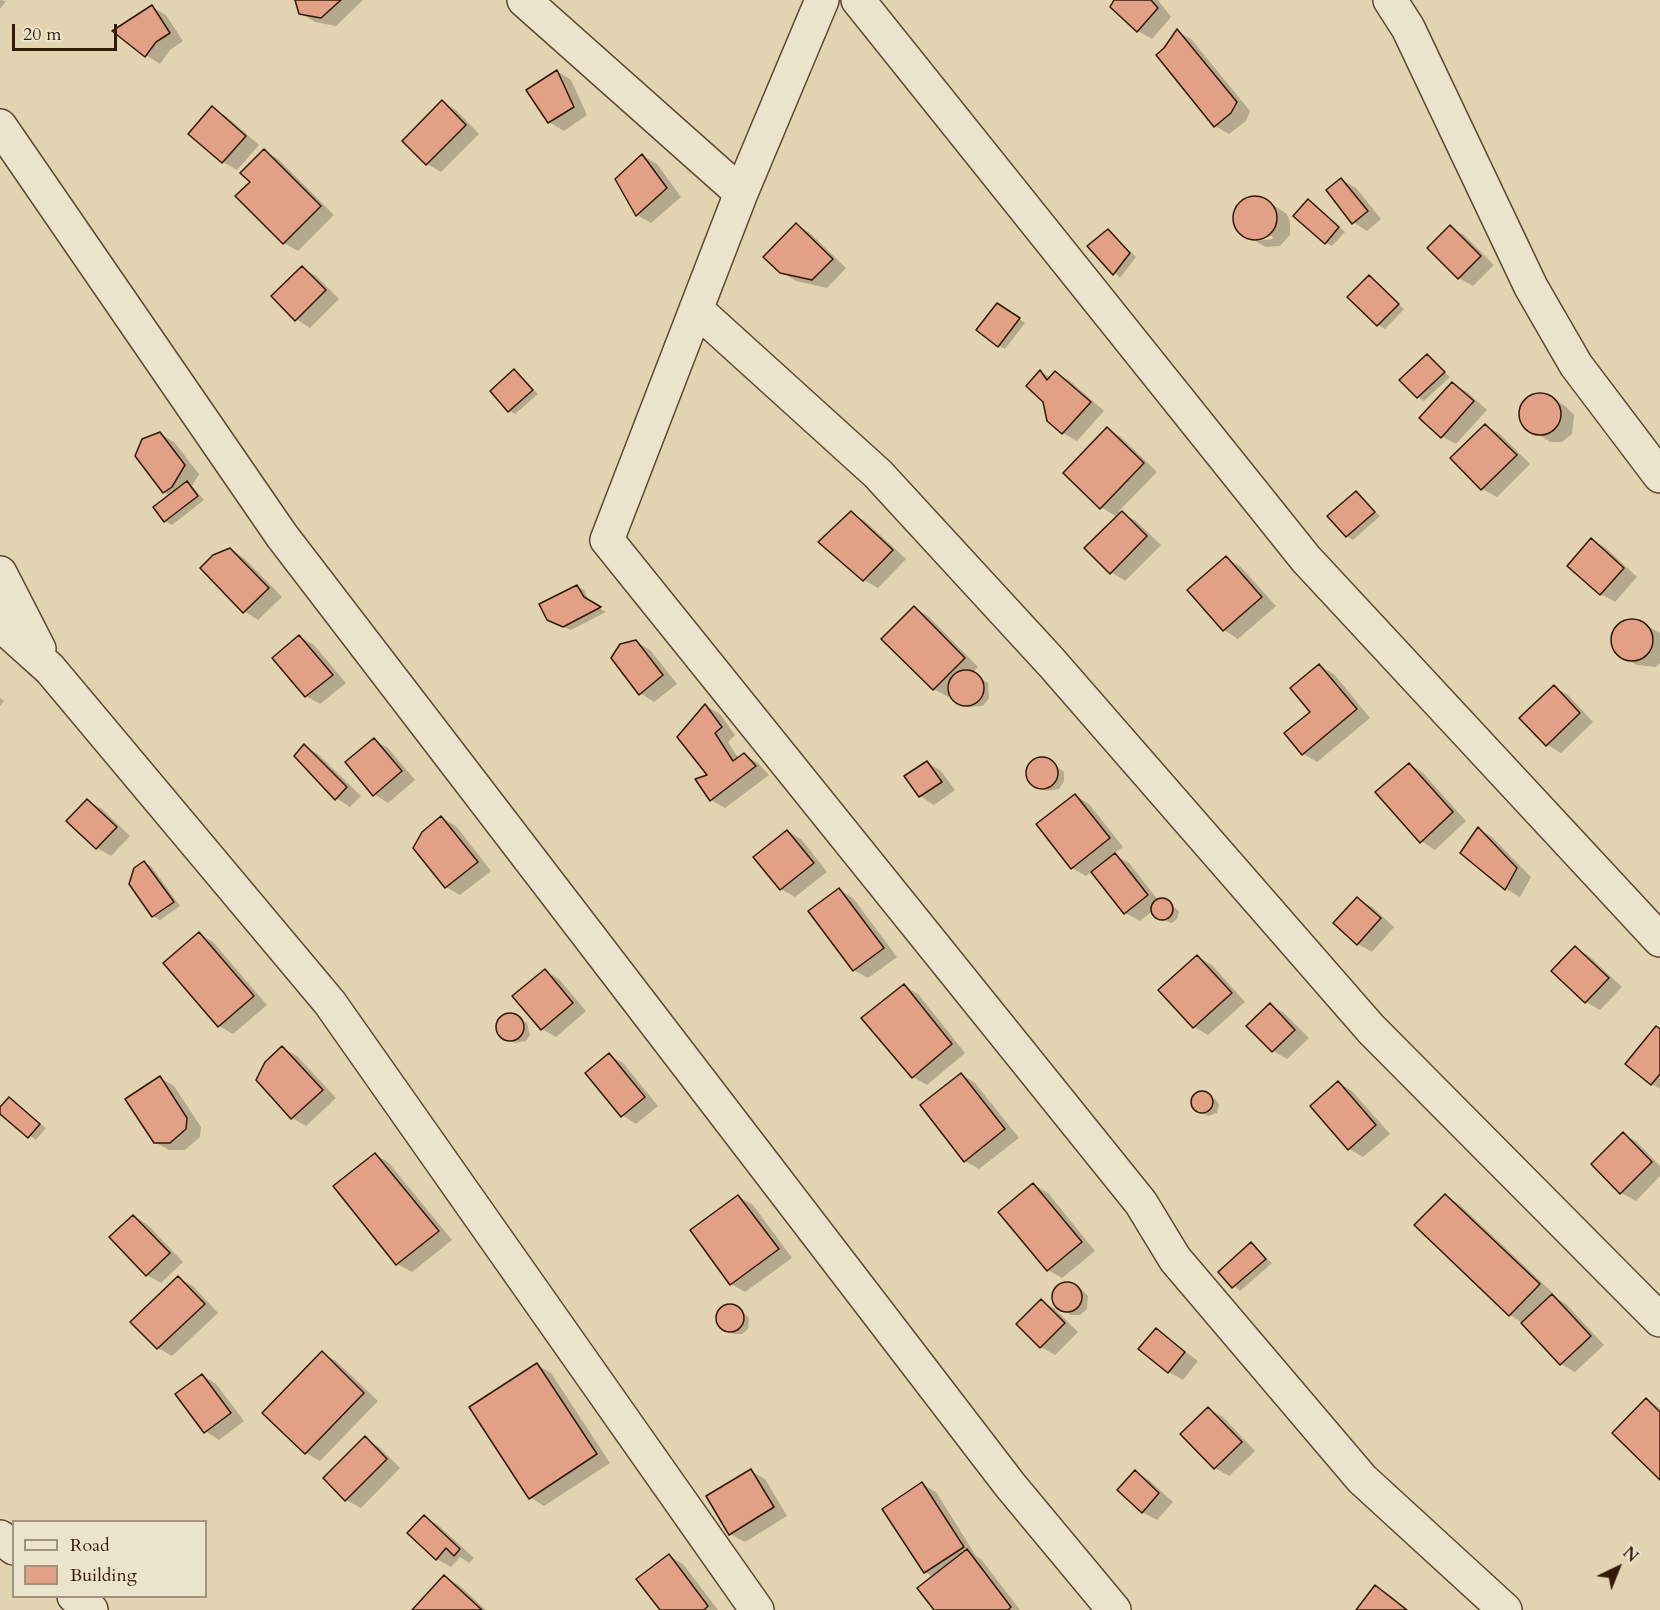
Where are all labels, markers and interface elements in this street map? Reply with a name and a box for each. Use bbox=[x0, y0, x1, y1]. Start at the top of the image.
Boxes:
scale bar bbox=[15, 12, 120, 50]
text: 20 m bbox=[23, 22, 62, 47]
legend bbox=[12, 1520, 207, 1598]
text: Road bbox=[70, 1533, 110, 1558]
north arrow bbox=[1588, 1538, 1648, 1598]
text: N bbox=[1618, 1542, 1643, 1568]
text: Building bbox=[70, 1563, 137, 1588]

